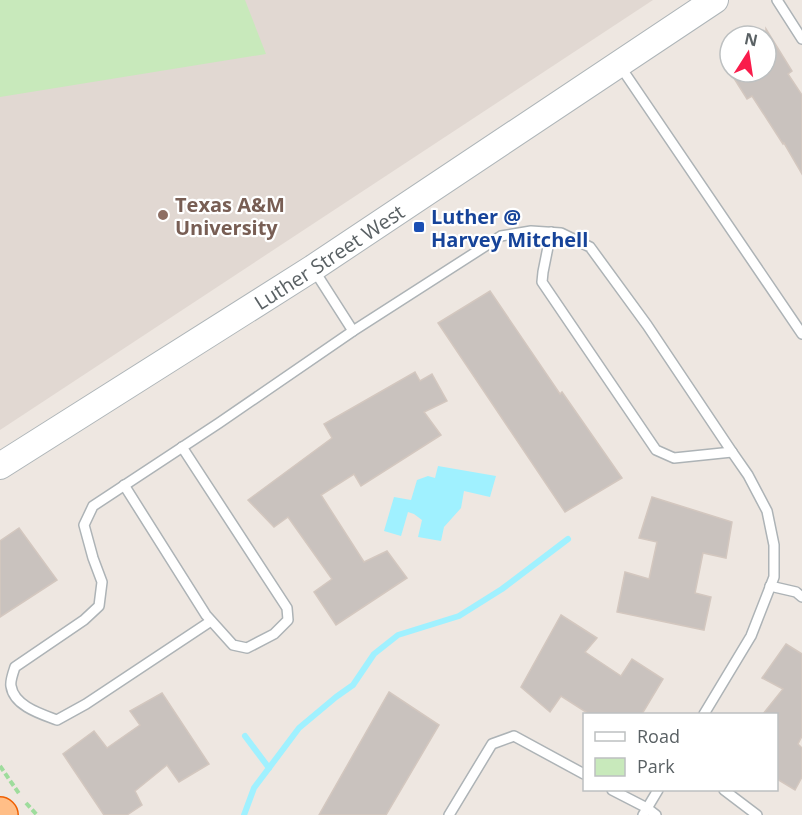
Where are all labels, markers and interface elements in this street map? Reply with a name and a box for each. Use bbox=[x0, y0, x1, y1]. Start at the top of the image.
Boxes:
north arrow bbox=[718, 24, 778, 84]
text: N bbox=[742, 27, 760, 51]
place label: Texas A&M University bbox=[175, 191, 285, 241]
street label: Luther Street West bbox=[249, 198, 409, 315]
place label: Luther @ Harvey Mitchell bbox=[431, 203, 588, 253]
marker: Texas A&M University bbox=[156, 208, 170, 222]
marker: Luther @ Harvey Mitchell bbox=[412, 220, 426, 234]
legend bbox=[583, 713, 778, 791]
text: Road bbox=[637, 724, 680, 748]
text: Park bbox=[637, 754, 675, 778]

